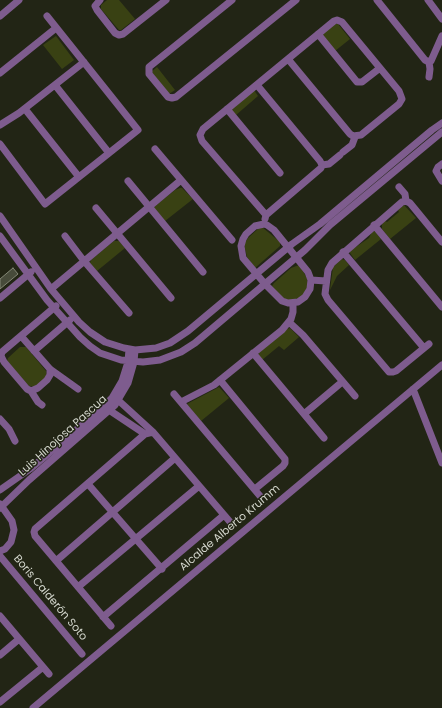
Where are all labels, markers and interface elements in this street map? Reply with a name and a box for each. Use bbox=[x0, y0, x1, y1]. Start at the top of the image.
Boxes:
street label: Luis Hinojosa Pascua bbox=[16, 393, 110, 479]
street label: Alcalde Alberto Krumm bbox=[177, 482, 283, 574]
street label: Boris Calderón Soto bbox=[10, 552, 90, 644]

